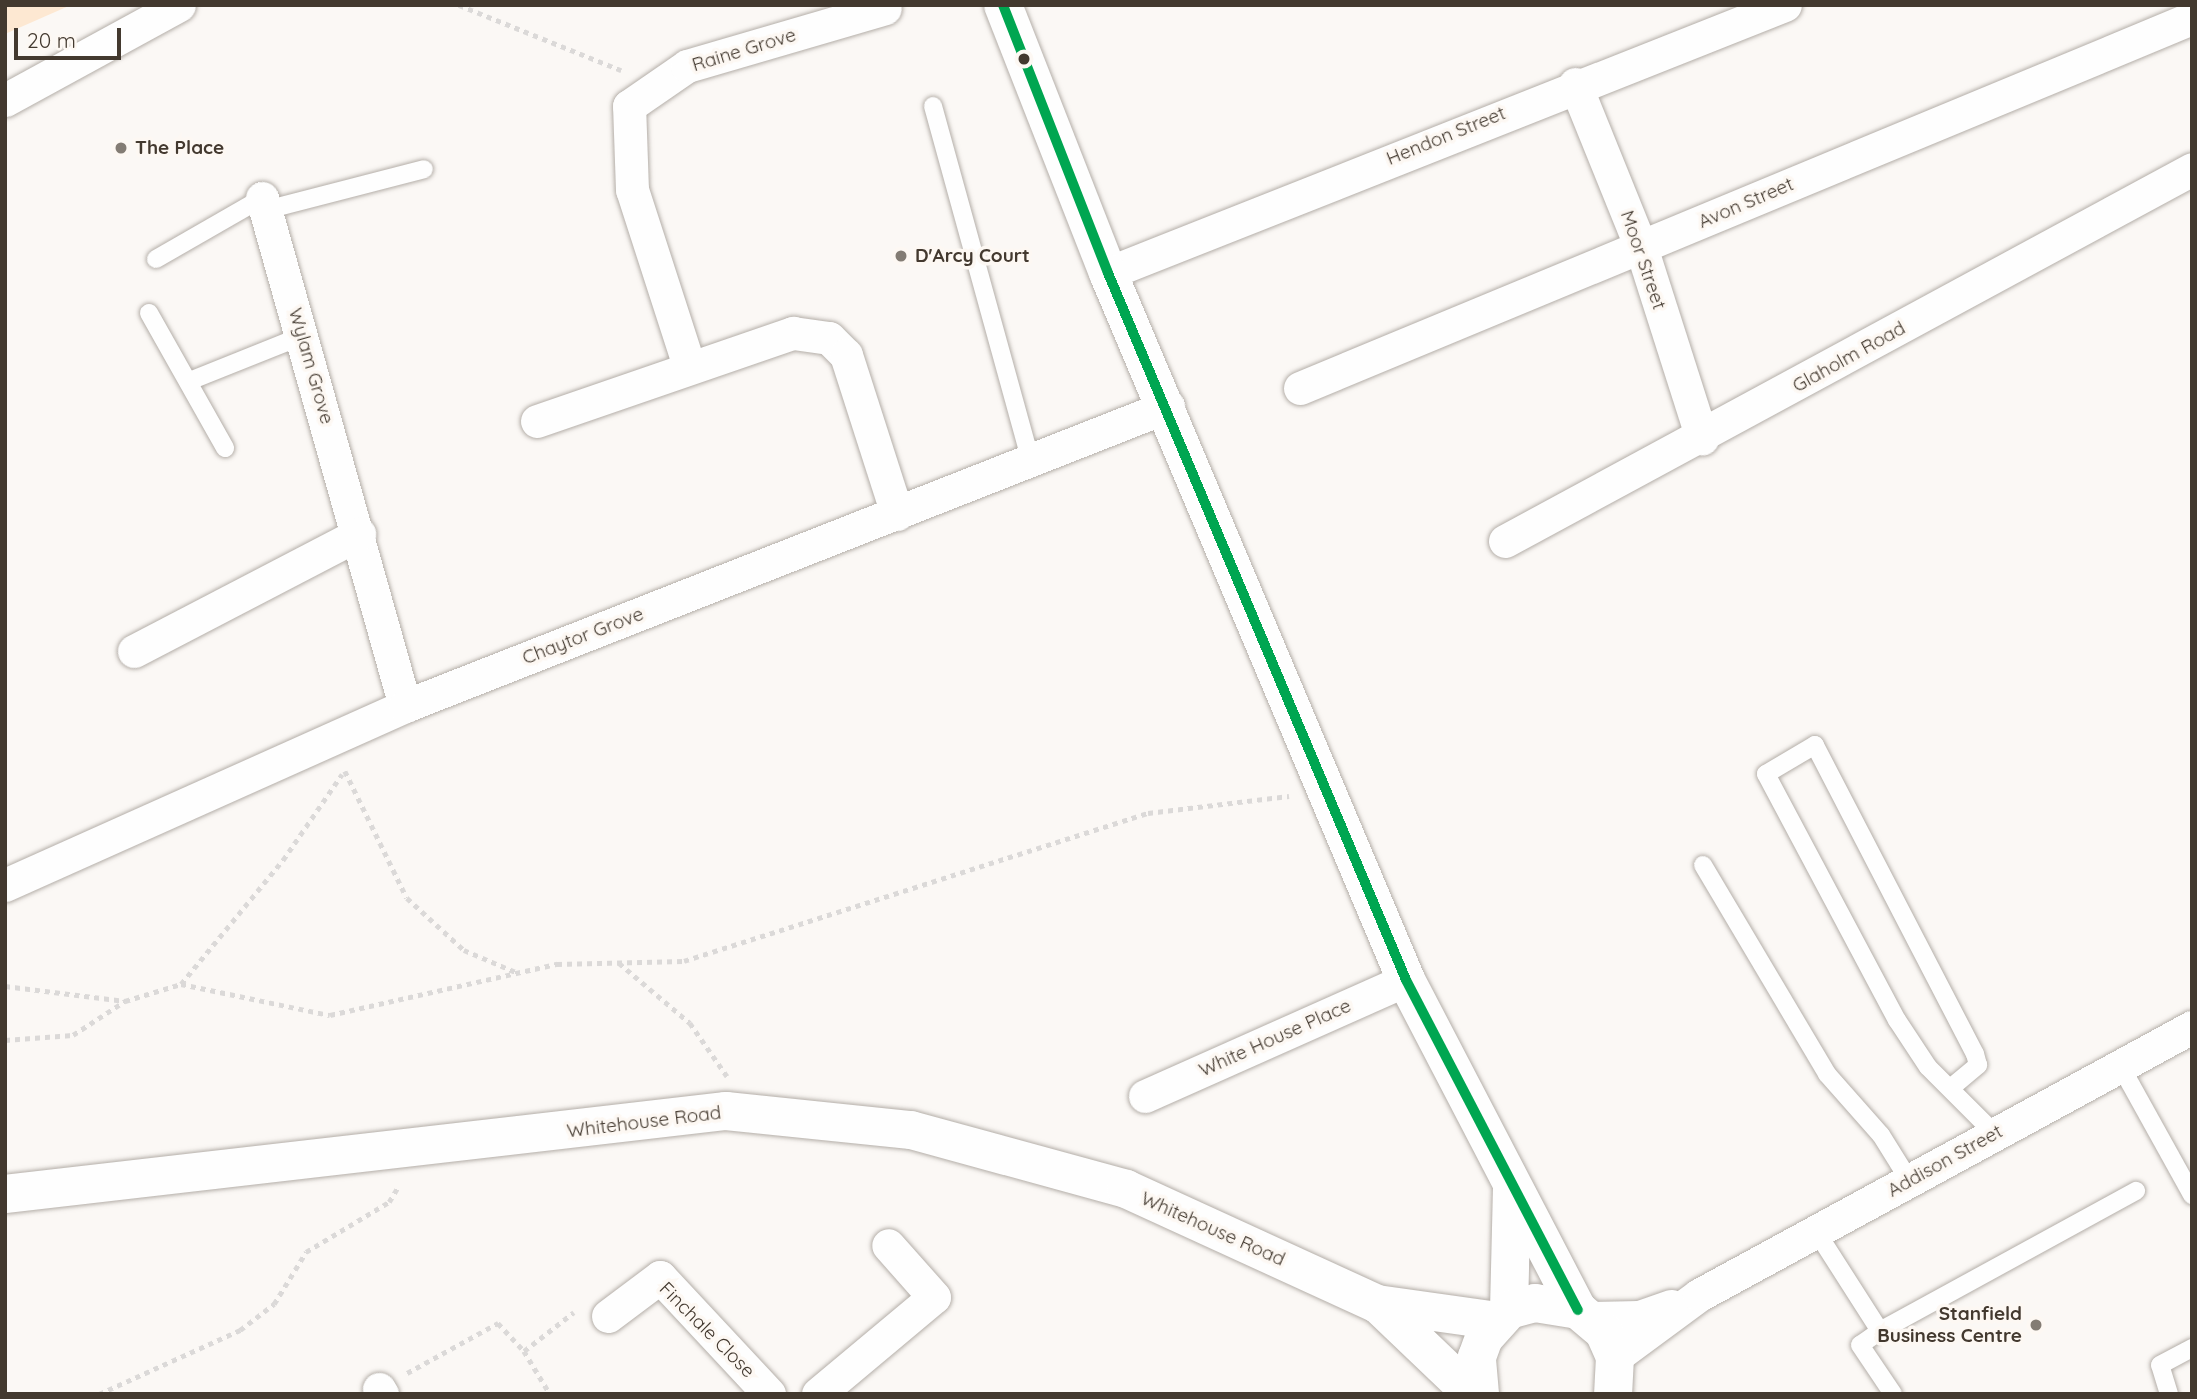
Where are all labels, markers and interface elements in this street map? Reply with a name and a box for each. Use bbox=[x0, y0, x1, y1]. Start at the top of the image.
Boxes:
scale bar bbox=[18, 14, 124, 58]
street label: Raine Grove bbox=[689, 23, 799, 77]
text: 20 m bbox=[27, 27, 76, 53]
unlabelled marker bbox=[1017, 52, 1031, 66]
street label: Hendon Street bbox=[1383, 102, 1509, 170]
place label: The Place bbox=[135, 137, 224, 159]
marker: The Place bbox=[113, 140, 129, 156]
street label: Avon Street bbox=[1695, 173, 1797, 233]
street label: Moor Street bbox=[1615, 208, 1671, 312]
place label: D'Arcy Court bbox=[915, 245, 1030, 267]
marker: D'Arcy Court bbox=[893, 248, 909, 264]
street label: Wylam Grove bbox=[284, 305, 338, 427]
street label: Glaholm Road bbox=[1789, 317, 1909, 397]
street label: Chaytor Grove bbox=[519, 602, 647, 670]
street label: White House Place bbox=[1195, 994, 1355, 1082]
street label: Whitehouse Road bbox=[566, 1101, 722, 1143]
street label: Addison Street bbox=[1884, 1120, 2006, 1202]
street label: Whitehouse Road bbox=[1137, 1187, 1289, 1271]
street label: Finchale Close bbox=[654, 1277, 760, 1383]
place label: Stanfield Business Centre bbox=[1877, 1303, 2022, 1347]
marker: Stanfield Business Centre bbox=[2028, 1317, 2044, 1333]

